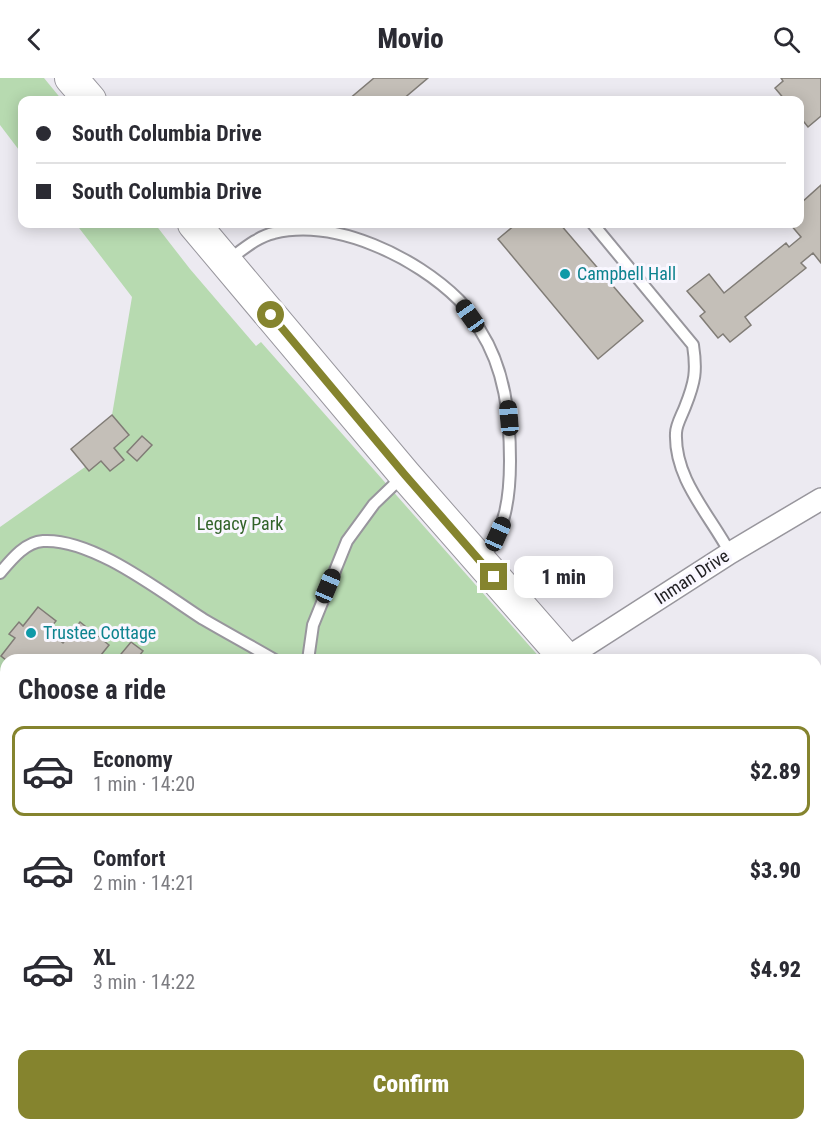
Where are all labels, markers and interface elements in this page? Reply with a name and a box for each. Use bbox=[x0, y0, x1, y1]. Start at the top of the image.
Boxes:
icon: back bbox=[18, 23, 51, 56]
text: Movio bbox=[377, 23, 444, 55]
icon: search bbox=[770, 23, 803, 56]
text: South Columbia Drive bbox=[72, 121, 262, 146]
text: South Columbia Drive bbox=[72, 179, 262, 204]
place label: Campbell Hall bbox=[577, 263, 676, 284]
marker: Campbell Hall bbox=[558, 267, 572, 281]
car bbox=[452, 296, 488, 336]
route start bbox=[257, 301, 284, 328]
car bbox=[498, 399, 520, 437]
park label: Legacy Park bbox=[197, 513, 283, 534]
car bbox=[482, 514, 514, 554]
street label: Inman Drive bbox=[651, 545, 733, 608]
callout: 1 min bbox=[515, 556, 614, 598]
route end bbox=[480, 563, 507, 590]
text: 1 min bbox=[541, 565, 586, 589]
car bbox=[313, 566, 343, 606]
place label: Trustee Cottage bbox=[43, 622, 156, 643]
marker: Trustee Cottage bbox=[24, 626, 38, 640]
text: Choose a ride bbox=[18, 674, 166, 706]
icon: car bbox=[21, 744, 75, 798]
text: Economy bbox=[93, 747, 173, 772]
text: $2.89 bbox=[750, 759, 801, 784]
text: 1 min · 14:20 bbox=[93, 772, 195, 796]
icon: car bbox=[21, 843, 75, 897]
text: Comfort bbox=[93, 846, 166, 871]
text: $3.90 bbox=[750, 858, 801, 883]
text: 2 min · 14:21 bbox=[93, 871, 195, 895]
icon: car bbox=[21, 942, 75, 996]
text: XL bbox=[93, 945, 116, 970]
text: $4.92 bbox=[750, 957, 801, 982]
text: 3 min · 14:22 bbox=[93, 970, 195, 994]
button: Confirm bbox=[18, 1050, 804, 1119]

